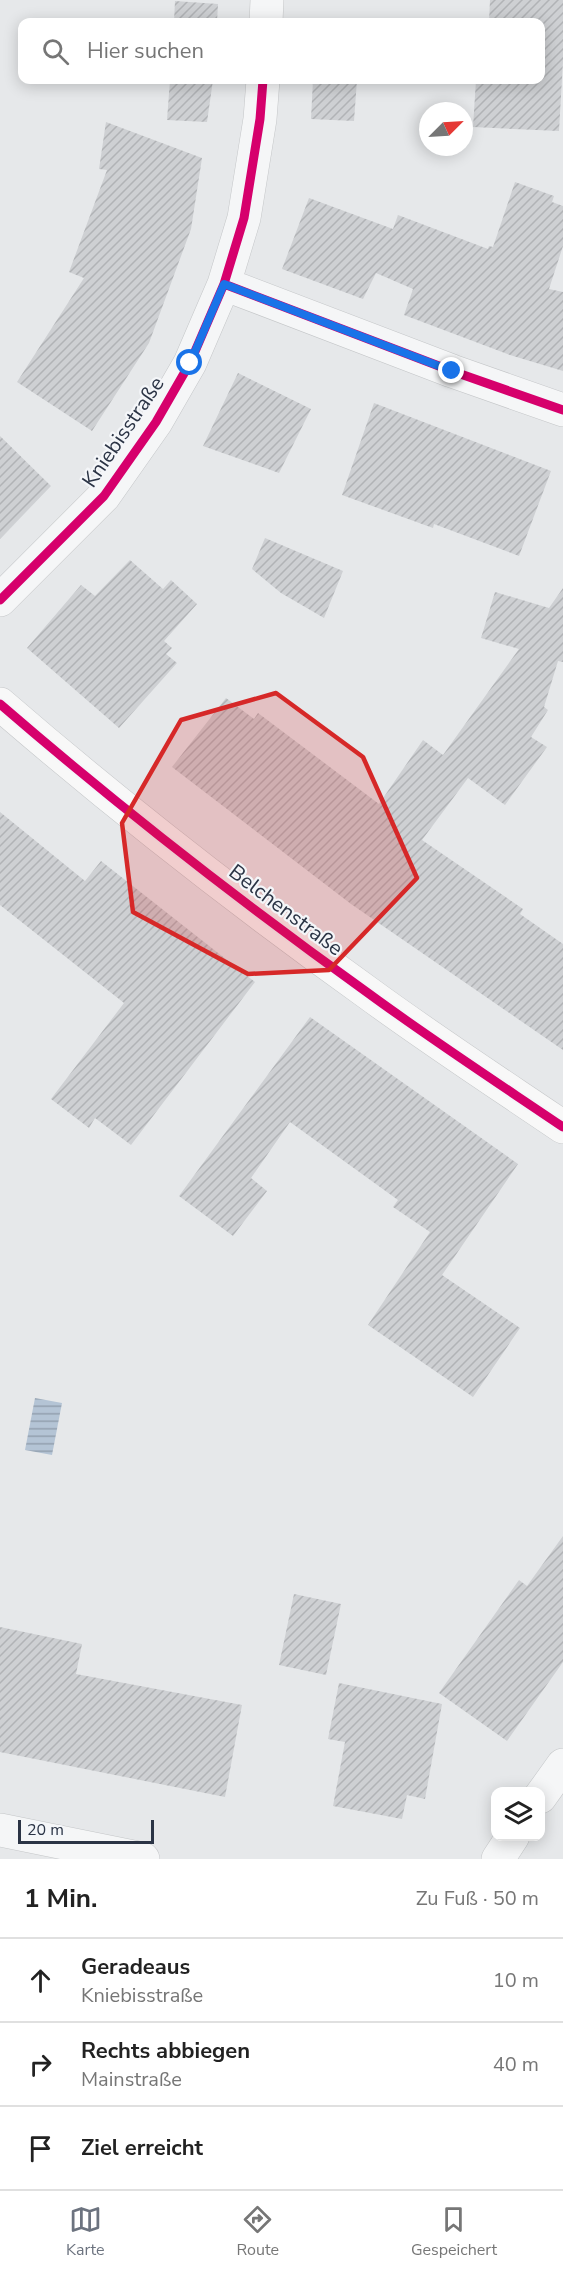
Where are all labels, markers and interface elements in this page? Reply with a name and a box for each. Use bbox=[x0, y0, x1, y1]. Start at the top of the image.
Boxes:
search box bbox=[18, 18, 545, 84]
icon: search bbox=[39, 35, 72, 68]
text: Hier suchen bbox=[87, 36, 204, 66]
north arrow bbox=[419, 102, 473, 156]
route start bbox=[176, 349, 202, 375]
route end bbox=[438, 357, 464, 383]
street label: Kniebisstraße bbox=[76, 371, 170, 493]
street label: Belchenstraße bbox=[223, 858, 349, 962]
map controls bbox=[491, 1787, 545, 1841]
button: layers bbox=[491, 1787, 545, 1841]
scale bar bbox=[18, 1817, 154, 1844]
text: 20 m bbox=[27, 1819, 64, 1841]
text: 1 Min. bbox=[24, 1881, 97, 1916]
text: Zu Fuß · 50 m bbox=[416, 1885, 539, 1912]
text: Geradeaus bbox=[81, 1952, 190, 1982]
icon: ahead bbox=[24, 1964, 57, 1997]
text: 10 m bbox=[493, 1967, 539, 1994]
text: Kniebisstraße bbox=[81, 1982, 203, 2009]
text: Rechts abbiegen bbox=[81, 2036, 250, 2066]
icon: right bbox=[24, 2048, 57, 2081]
text: 40 m bbox=[493, 2051, 539, 2078]
text: Mainstraße bbox=[81, 2066, 182, 2093]
icon: arrive bbox=[24, 2132, 57, 2165]
text: Ziel erreicht bbox=[81, 2133, 203, 2163]
tab: Karte bbox=[66, 2203, 105, 2261]
tab: Route bbox=[237, 2203, 279, 2261]
tab: Gespeichert bbox=[411, 2203, 497, 2261]

